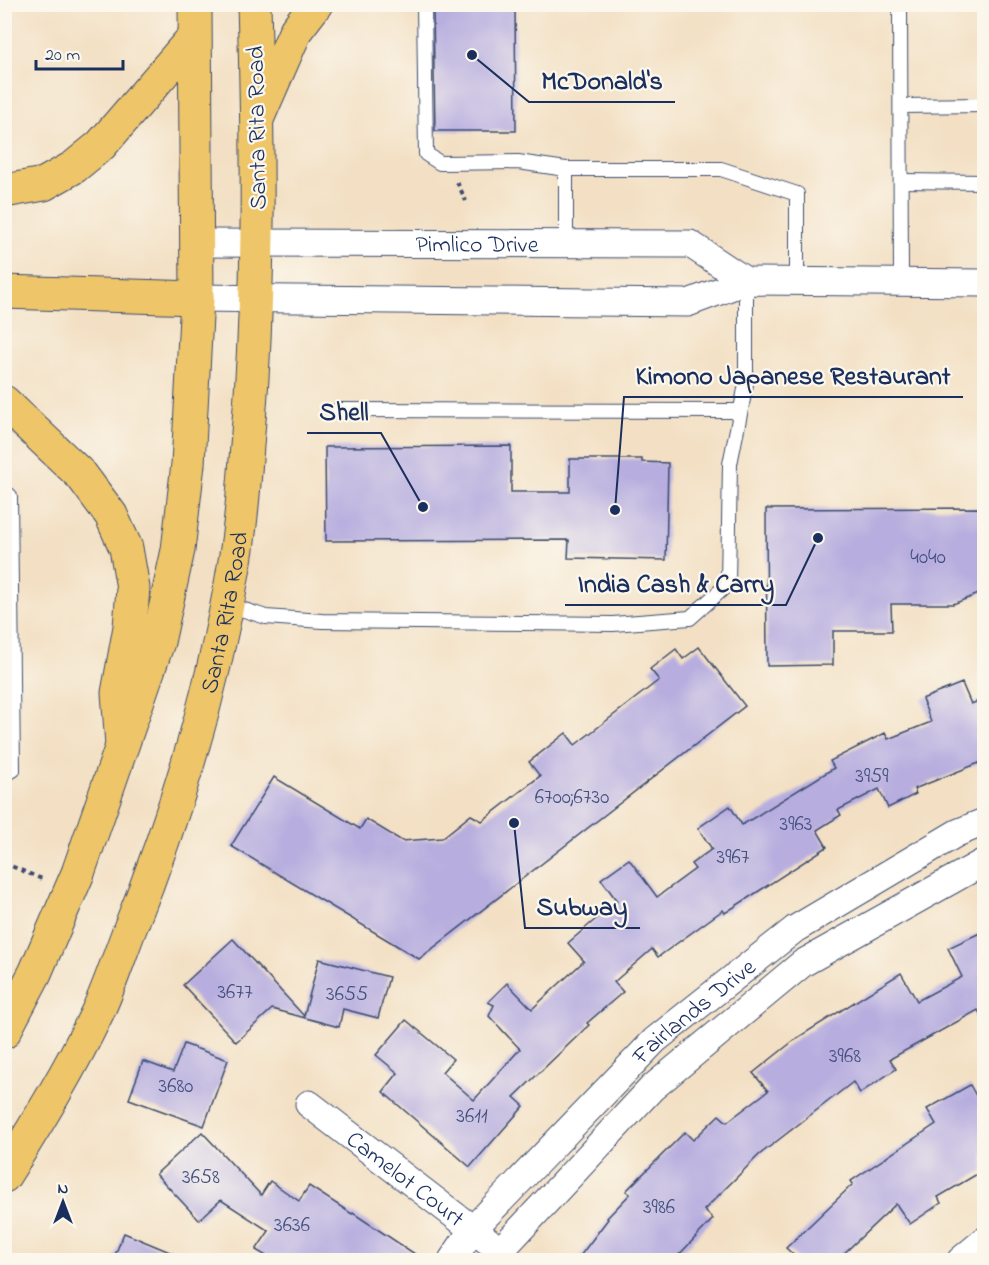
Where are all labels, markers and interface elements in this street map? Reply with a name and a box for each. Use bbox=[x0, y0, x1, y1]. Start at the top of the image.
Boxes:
scale bar bbox=[36, 33, 123, 71]
text: 20 m bbox=[45, 43, 80, 69]
street label: Santa Rita Road bbox=[240, 45, 277, 210]
callout: McDonald's bbox=[529, 58, 675, 102]
text: McDonald's bbox=[541, 64, 663, 102]
street label: Pimlico Drive bbox=[415, 228, 539, 264]
callout: Kimono Japanese Restaurant bbox=[624, 353, 963, 397]
text: Kimono Japanese Restaurant bbox=[635, 359, 951, 397]
callout: Shell bbox=[307, 389, 381, 433]
text: Shell bbox=[319, 395, 369, 433]
street label: Santa Rita Road bbox=[193, 529, 259, 697]
house number: 4040 bbox=[910, 543, 946, 573]
callout: India Cash & Carry bbox=[565, 561, 786, 605]
text: India Cash & Carry bbox=[578, 567, 774, 605]
house number: 3959 bbox=[855, 762, 889, 792]
house number: 6700;6730 bbox=[535, 783, 609, 813]
house number: 3963 bbox=[780, 810, 812, 840]
house number: 3967 bbox=[717, 843, 750, 873]
callout: Subway bbox=[525, 884, 640, 928]
text: Subway bbox=[537, 890, 627, 928]
street label: Fairlands Drive bbox=[625, 951, 765, 1074]
house number: 3677 bbox=[217, 978, 253, 1008]
house number: 3655 bbox=[326, 980, 368, 1010]
house number: 3968 bbox=[829, 1042, 861, 1072]
house number: 3680 bbox=[159, 1072, 193, 1102]
house number: 3611 bbox=[456, 1102, 488, 1132]
street label: Camelot Court bbox=[338, 1123, 471, 1237]
house number: 3658 bbox=[182, 1163, 220, 1193]
north arrow bbox=[33, 1172, 93, 1232]
text: N bbox=[58, 1177, 69, 1201]
house number: 3986 bbox=[643, 1193, 675, 1223]
house number: 3636 bbox=[274, 1211, 310, 1241]

